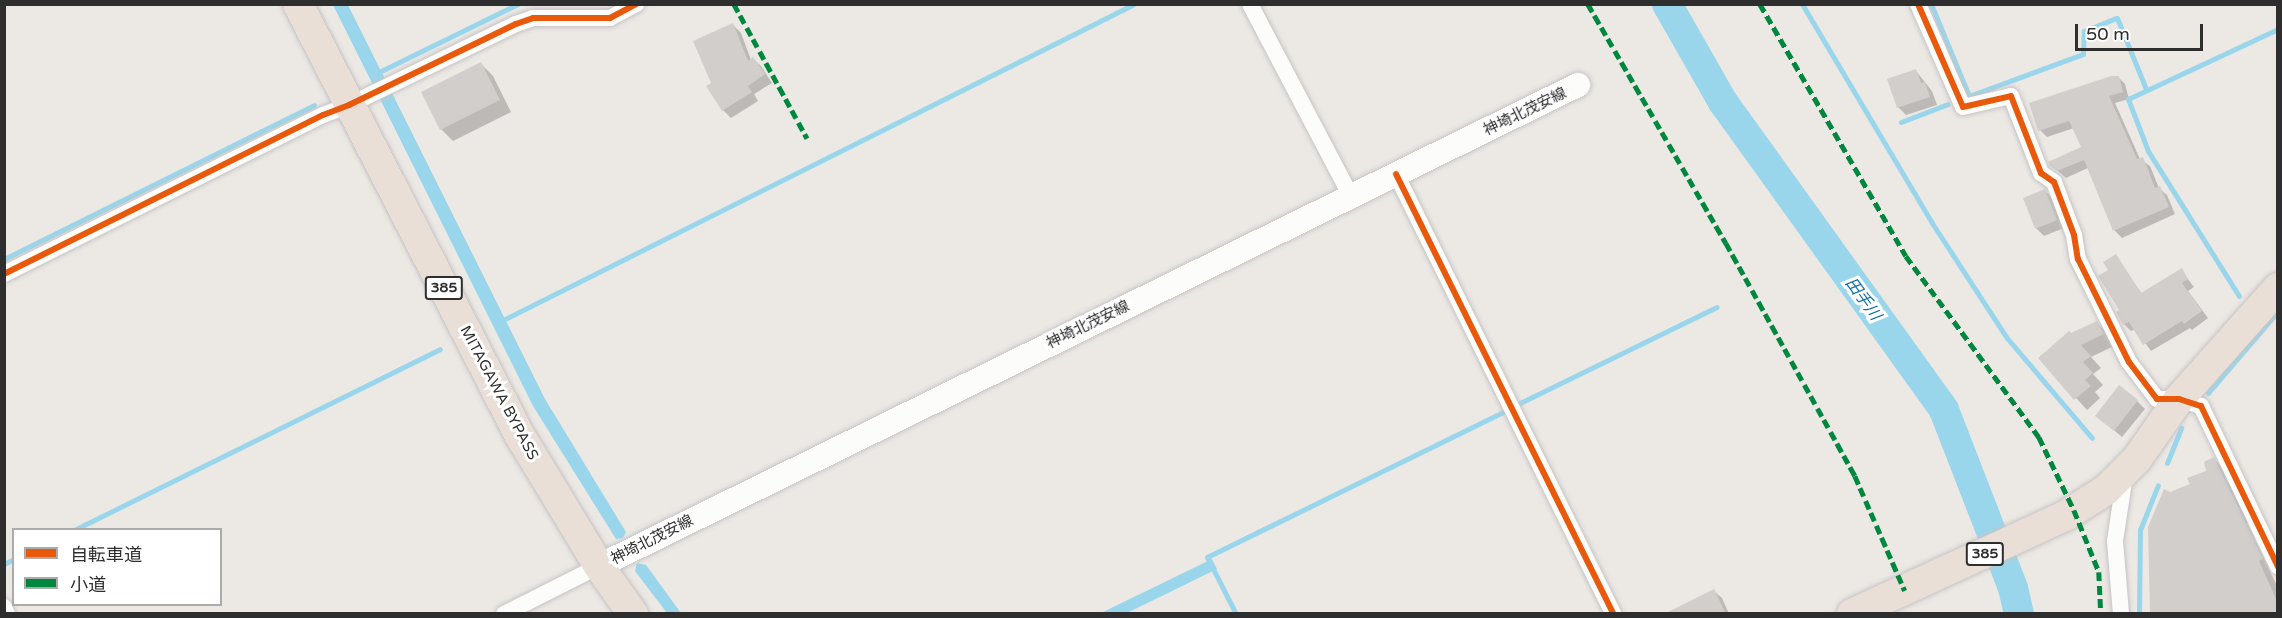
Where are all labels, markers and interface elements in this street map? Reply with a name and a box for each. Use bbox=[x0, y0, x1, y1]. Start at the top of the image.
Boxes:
scale bar bbox=[2078, 12, 2206, 50]
text: 50 m bbox=[2086, 23, 2130, 45]
street label: 神埼北茂安線 bbox=[1481, 84, 1569, 140]
water label: 田手川 bbox=[1841, 274, 1885, 324]
road number: 385 bbox=[424, 277, 464, 299]
street label: 神埼北茂安線 bbox=[1044, 297, 1132, 353]
street label: MITAGAWA BYPASS bbox=[456, 323, 542, 463]
street label: 神埼北茂安線 bbox=[608, 512, 696, 568]
legend bbox=[12, 528, 222, 606]
road number: 385 bbox=[1966, 543, 2004, 565]
text: 自転車道 bbox=[70, 544, 142, 566]
text: 小道 bbox=[70, 574, 106, 596]

